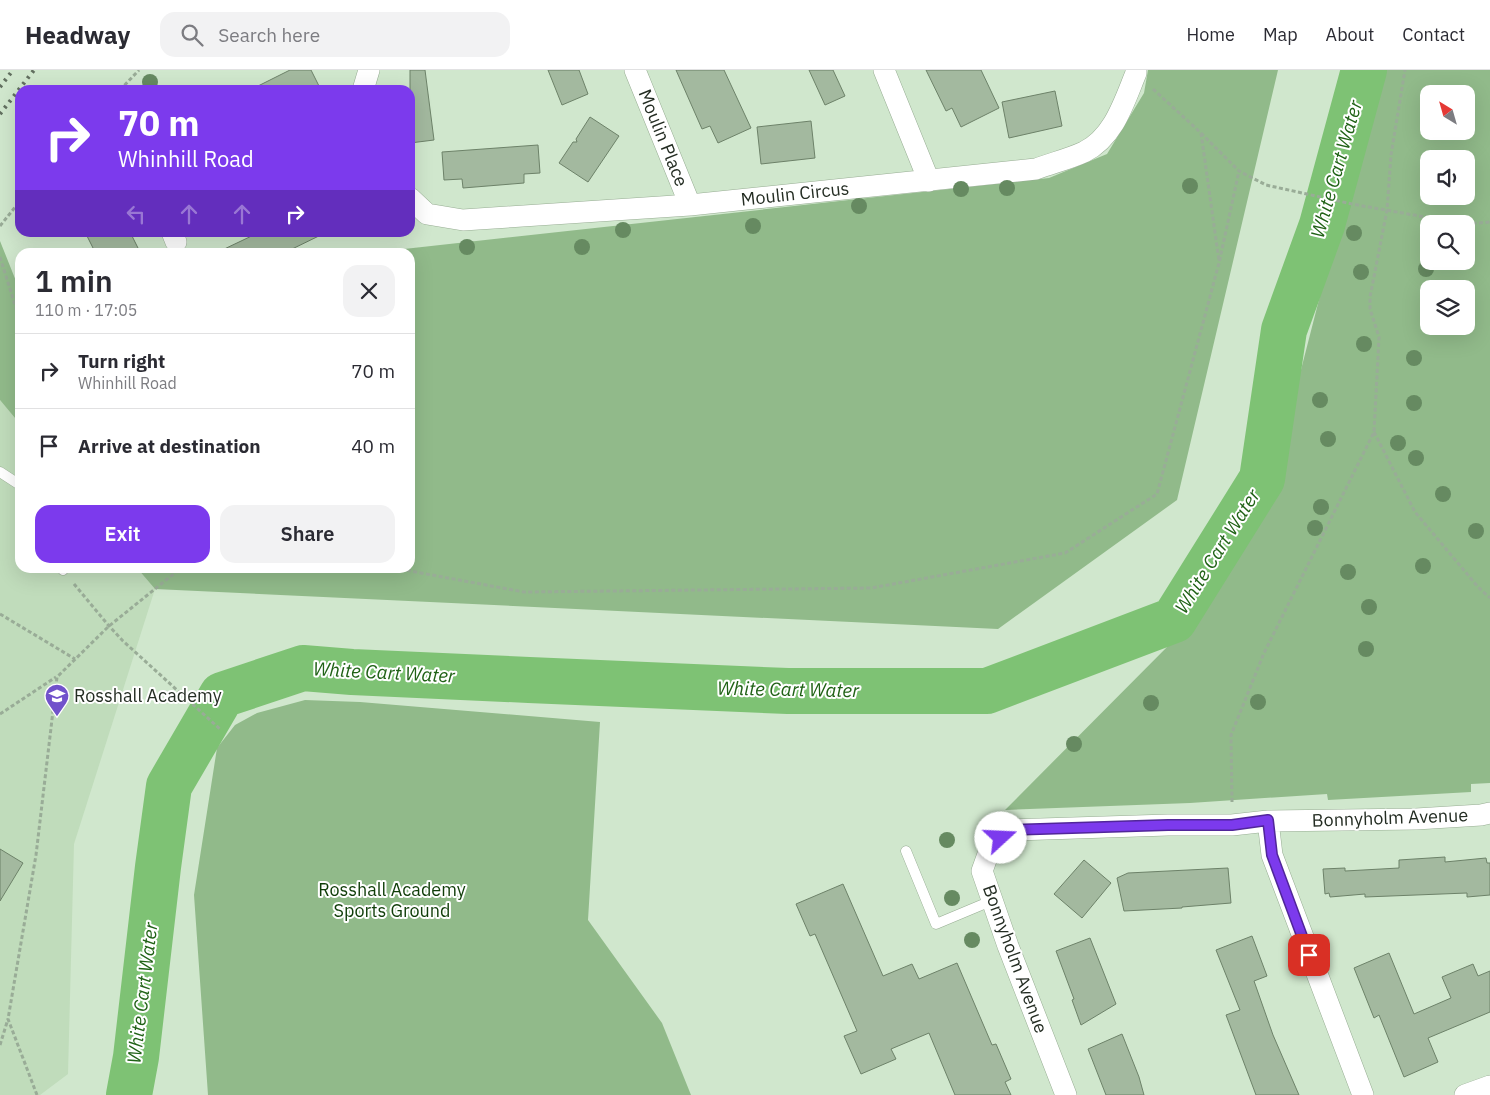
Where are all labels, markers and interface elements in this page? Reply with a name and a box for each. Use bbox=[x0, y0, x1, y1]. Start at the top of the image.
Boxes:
search box bbox=[160, 12, 510, 57]
text: Headway bbox=[25, 19, 130, 51]
icon: search bbox=[178, 21, 206, 49]
text: Search here bbox=[218, 23, 320, 47]
text: Home bbox=[1187, 23, 1235, 46]
text: Map bbox=[1263, 23, 1298, 46]
text: About bbox=[1326, 23, 1374, 46]
text: Contact bbox=[1402, 23, 1465, 46]
north arrow bbox=[1420, 85, 1475, 140]
map controls bbox=[1420, 85, 1475, 335]
street label: Moulin Place bbox=[633, 86, 693, 190]
water label: White Cart Water bbox=[1305, 96, 1367, 241]
text: 70 m bbox=[118, 100, 200, 146]
icon: right bbox=[35, 105, 100, 170]
text: Whinhill Road bbox=[118, 144, 254, 173]
button: sound bbox=[1420, 150, 1475, 205]
street label: Moulin Circus bbox=[740, 176, 850, 211]
icon: left bbox=[122, 200, 150, 228]
icon: ahead bbox=[175, 200, 203, 228]
icon: ahead bbox=[228, 200, 256, 228]
icon: right bbox=[281, 200, 309, 228]
button: search bbox=[1420, 215, 1475, 270]
text: 1 min bbox=[35, 261, 113, 300]
button: close bbox=[343, 265, 395, 317]
button: layers bbox=[1420, 280, 1475, 335]
text: 110 m · 17:05 bbox=[35, 300, 137, 320]
text: Turn right bbox=[78, 349, 165, 373]
icon: right bbox=[35, 357, 63, 385]
text: 70 m bbox=[351, 359, 395, 383]
text: Whinhill Road bbox=[78, 373, 177, 393]
icon: arrive bbox=[35, 432, 63, 460]
text: Arrive at destination bbox=[78, 434, 261, 458]
text: 40 m bbox=[351, 434, 395, 458]
water label: White Cart Water bbox=[1169, 484, 1265, 618]
button: Exit bbox=[35, 505, 210, 563]
button: Share bbox=[220, 505, 395, 563]
water label: White Cart Water bbox=[312, 656, 457, 688]
water label: White Cart Water bbox=[717, 676, 860, 702]
school or university icon: Rosshall Academy bbox=[44, 683, 70, 717]
place label: Rosshall Academy bbox=[74, 684, 222, 707]
street label: Bonnyholm Avenue bbox=[1311, 803, 1469, 832]
position arrow bbox=[974, 811, 1026, 863]
park label: Rosshall Academy Sports Ground bbox=[318, 878, 466, 922]
street label: Bonnyholm Avenue bbox=[978, 881, 1053, 1036]
water label: White Cart Water bbox=[121, 920, 163, 1065]
pin bbox=[1288, 934, 1330, 976]
icon: arrive bbox=[1295, 941, 1323, 969]

